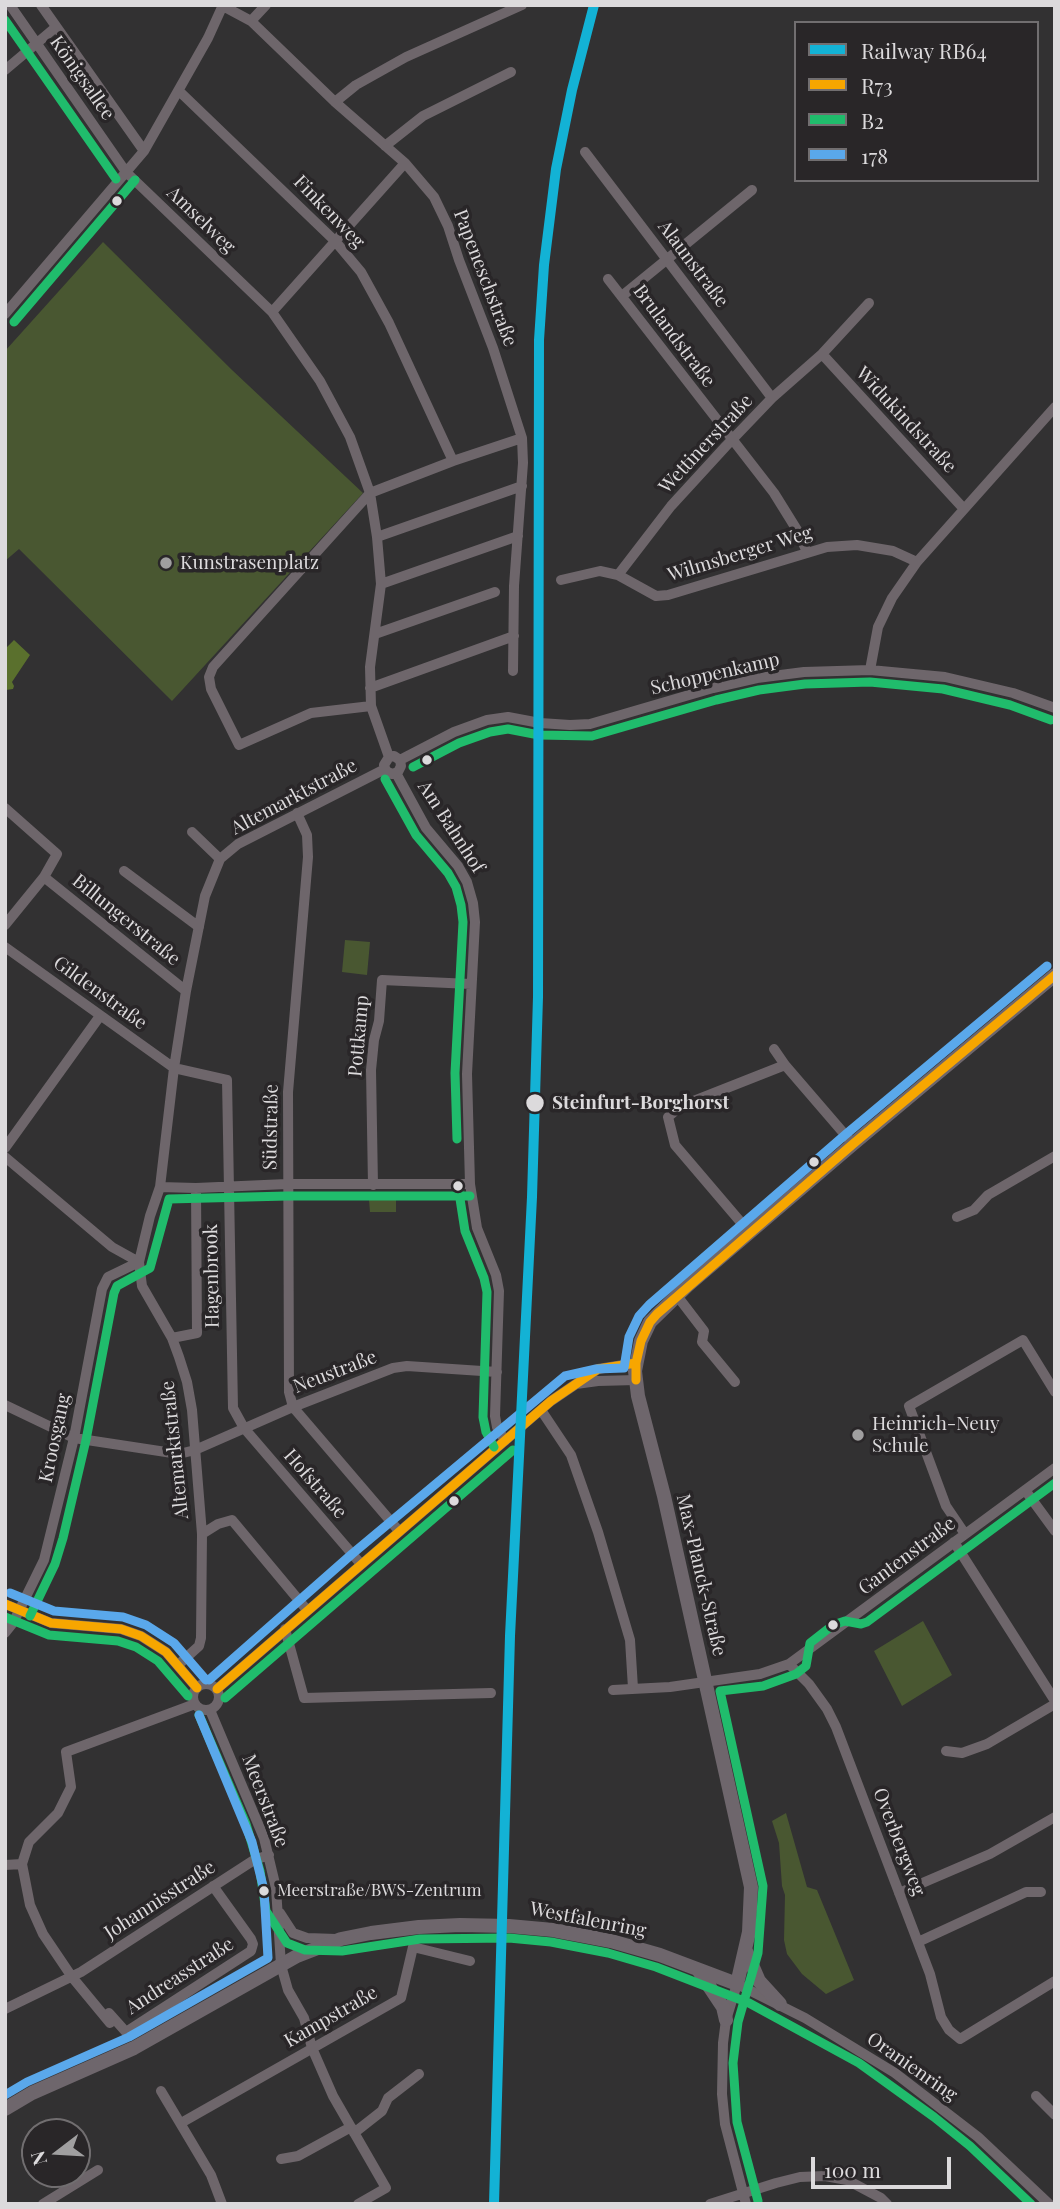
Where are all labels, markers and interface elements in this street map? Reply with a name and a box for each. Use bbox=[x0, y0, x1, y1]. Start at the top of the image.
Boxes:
legend bbox=[794, 21, 1039, 182]
street label: Königsallee bbox=[45, 32, 119, 124]
text: Railway RB64 bbox=[861, 36, 987, 64]
text: R73 bbox=[861, 71, 893, 99]
text: B2 bbox=[861, 106, 884, 134]
text: 178 bbox=[861, 141, 888, 169]
street label: Finkenweg bbox=[289, 171, 369, 253]
street label: Amselweg bbox=[162, 182, 240, 258]
unlabelled marker bbox=[110, 194, 124, 208]
street label: Papeneschstraße bbox=[448, 206, 522, 350]
street label: Alaunstraße bbox=[653, 216, 733, 312]
street label: Brulandstraße bbox=[628, 280, 720, 392]
street label: Widukindstraße bbox=[851, 362, 961, 478]
street label: Wettinerstraße bbox=[654, 390, 758, 498]
street label: Wilmsberger Weg bbox=[665, 521, 815, 587]
place label: Kunstrasenplatz bbox=[180, 552, 319, 574]
marker: Kunstrasenplatz bbox=[158, 555, 174, 571]
street label: Schoppenkamp bbox=[648, 648, 782, 700]
unlabelled marker bbox=[420, 753, 434, 767]
street label: Altemarktstraße bbox=[227, 754, 361, 840]
street label: Am Bahnhof bbox=[413, 777, 489, 877]
street label: Billungerstraße bbox=[67, 870, 185, 970]
street label: Gildenstraße bbox=[49, 951, 151, 1035]
street label: Pottkamp bbox=[344, 994, 374, 1078]
street label: Südstraße bbox=[259, 1084, 283, 1170]
marker: Steinfurt-Borghorst bbox=[524, 1092, 546, 1114]
place label: Steinfurt-Borghorst bbox=[552, 1092, 729, 1114]
unlabelled marker bbox=[807, 1155, 821, 1169]
unlabelled marker bbox=[451, 1179, 465, 1193]
street label: Hagenbrook bbox=[200, 1224, 224, 1328]
street label: Neustraße bbox=[290, 1346, 380, 1398]
street label: Altemarktstraße bbox=[156, 1380, 194, 1520]
street label: Kroosgang bbox=[34, 1391, 76, 1485]
place label: Heinrich-Neuy Schule bbox=[872, 1413, 1000, 1457]
marker: Heinrich-Neuy Schule bbox=[850, 1427, 866, 1443]
street label: Hofstraße bbox=[279, 1445, 351, 1523]
street label: Max-Planck-Straße bbox=[671, 1492, 731, 1658]
unlabelled marker bbox=[447, 1494, 461, 1508]
street label: Gantenstraße bbox=[854, 1512, 960, 1600]
unlabelled marker bbox=[826, 1618, 840, 1632]
street label: Meerstraße bbox=[237, 1751, 293, 1851]
street label: Overbergweg bbox=[868, 1785, 930, 1899]
street label: Johannisstraße bbox=[100, 1856, 220, 1944]
place label: Meerstraße/BWS-Zentrum bbox=[277, 1881, 481, 1901]
marker: Meerstraße/BWS-Zentrum bbox=[257, 1884, 271, 1898]
street label: Westfalenring bbox=[528, 1898, 648, 1942]
street label: Andreasstraße bbox=[122, 1933, 238, 2019]
street label: Kampstraße bbox=[280, 1981, 382, 2053]
street label: Oranienring bbox=[862, 2028, 962, 2106]
north arrow bbox=[21, 2118, 91, 2188]
scale bar bbox=[815, 2142, 955, 2186]
text: N bbox=[23, 2148, 52, 2169]
text: 100 m bbox=[824, 2155, 881, 2183]

